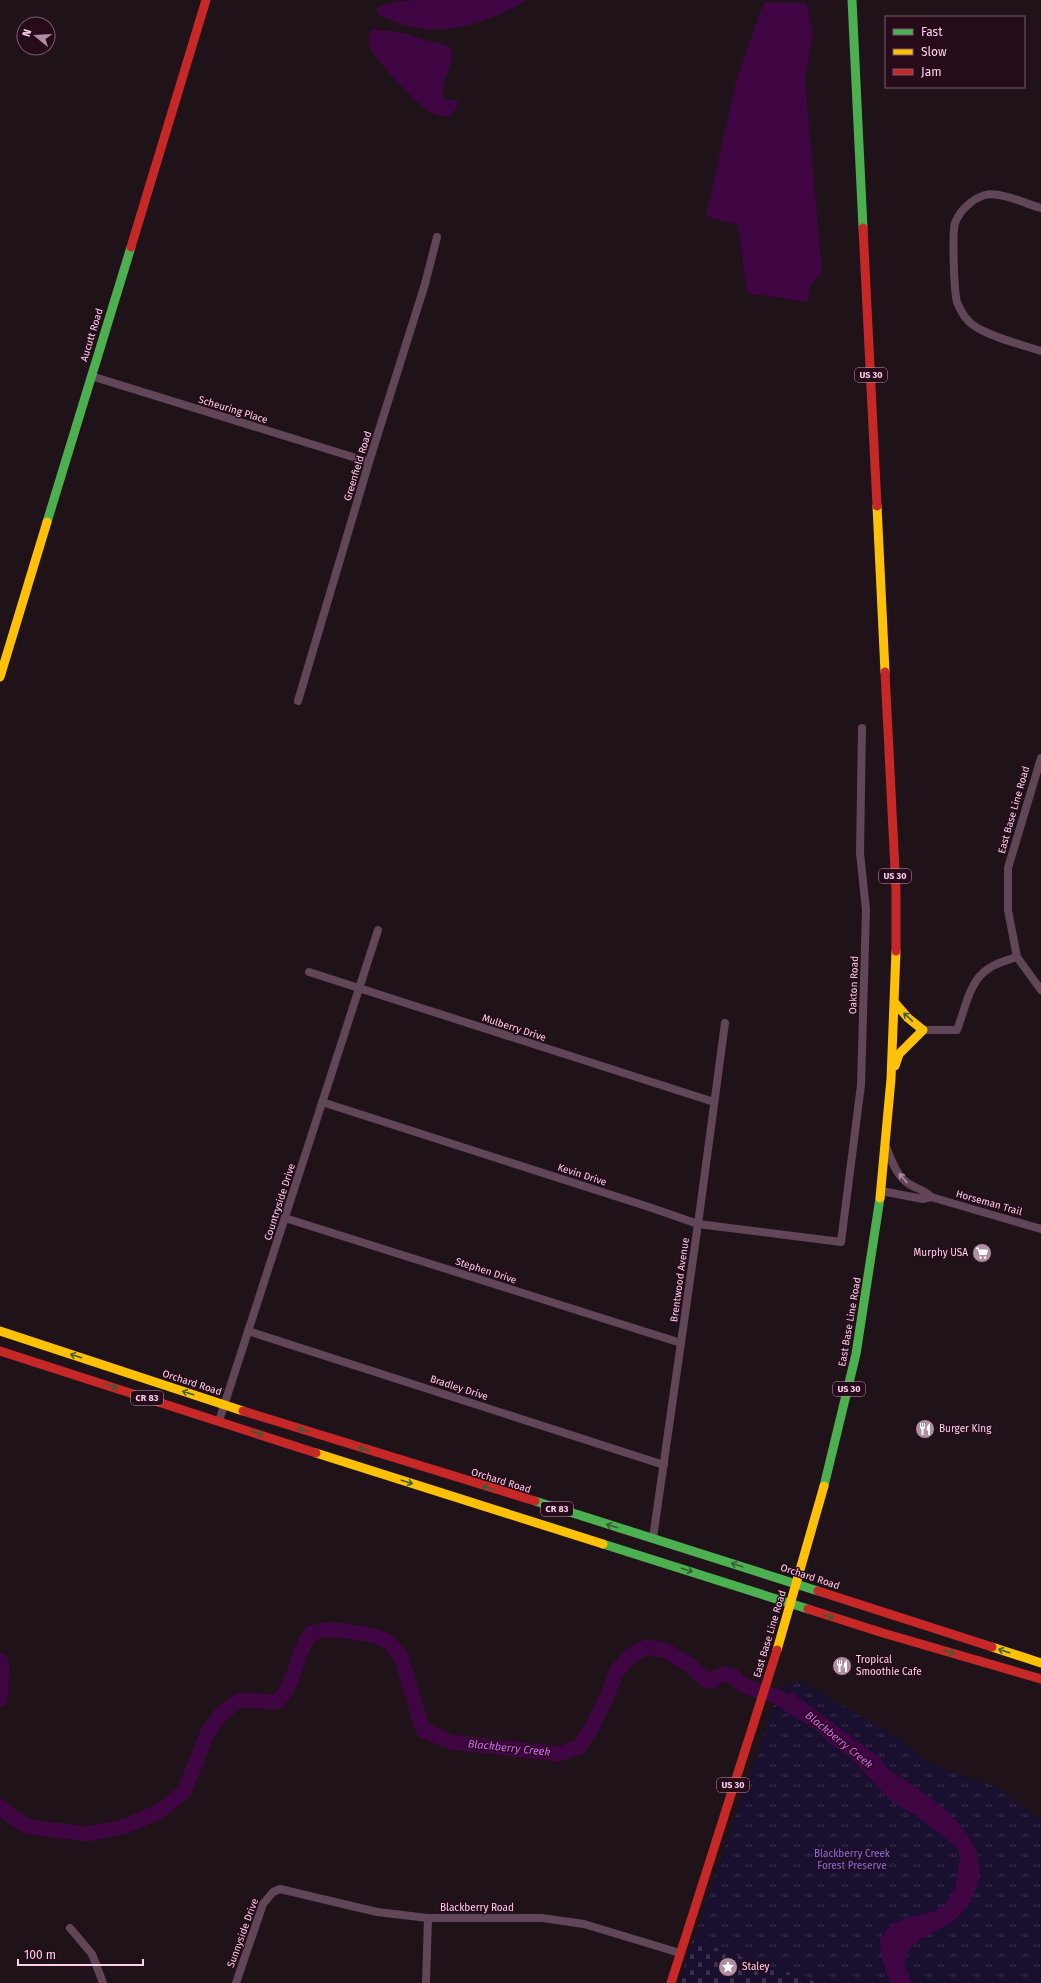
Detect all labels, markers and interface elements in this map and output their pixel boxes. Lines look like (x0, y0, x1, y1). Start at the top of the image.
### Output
north arrow (16, 16, 56, 56)
legend (885, 16, 1025, 88)
text: Fast (921, 25, 943, 39)
text: N (20, 28, 34, 39)
text: Slow (921, 45, 947, 59)
text: Jam (921, 65, 941, 79)
street label: Aucutt Road (78, 307, 106, 363)
road number: US 30 (855, 368, 887, 382)
street label: Scheuring Place (197, 394, 269, 426)
street label: Greenfield Road (342, 430, 374, 502)
street label: East Base Line Road (996, 765, 1032, 855)
road number: US 30 (879, 869, 911, 883)
street label: Oakton Road (847, 956, 861, 1014)
street label: Mulberry Drive (480, 1012, 548, 1044)
one-way arrow (903, 1012, 913, 1022)
street label: Kevin Drive (556, 1161, 608, 1189)
street label: Countryside Drive (262, 1162, 298, 1242)
one-way arrow (898, 1173, 907, 1183)
street label: Horseman Trail (954, 1188, 1024, 1218)
street label: Brentwood Avenue (668, 1237, 692, 1323)
supermarket icon: Murphy USA (971, 1242, 993, 1264)
place label: Murphy USA (914, 1247, 968, 1259)
street label: Stephen Drive (454, 1255, 518, 1287)
street label: East Base Line Road (836, 1276, 864, 1368)
one-way arrow (70, 1352, 83, 1359)
street label: Orchard Road (161, 1368, 223, 1398)
street label: Bradley Drive (428, 1373, 490, 1403)
road number: US 30 (833, 1382, 865, 1396)
one-way arrow (106, 1383, 118, 1391)
one-way arrow (181, 1389, 194, 1396)
road number: CR 83 (131, 1391, 163, 1405)
restaurant icon: Burger King (914, 1418, 936, 1440)
place label: Burger King (939, 1423, 992, 1435)
one-way arrow (297, 1426, 310, 1433)
one-way arrow (250, 1430, 263, 1437)
one-way arrow (358, 1445, 370, 1453)
street label: Orchard Road (470, 1466, 532, 1496)
one-way arrow (400, 1478, 412, 1486)
one-way arrow (482, 1484, 495, 1491)
road number: CR 83 (541, 1502, 573, 1516)
one-way arrow (606, 1522, 619, 1529)
one-way arrow (730, 1561, 743, 1568)
street label: Orchard Road (779, 1562, 841, 1592)
one-way arrow (680, 1567, 693, 1574)
street label: East Base Line Road (751, 1589, 789, 1679)
one-way arrow (821, 1613, 834, 1620)
one-way arrow (998, 1647, 1010, 1655)
one-way arrow (942, 1649, 955, 1656)
place label: Tropical Smoothie Cafe (856, 1654, 922, 1678)
restaurant icon: Tropical Smoothie Cafe (831, 1655, 853, 1677)
water label: Blackberry Creek (803, 1709, 875, 1771)
water label: Blackberry Creek (467, 1737, 551, 1759)
road number: US 30 (717, 1778, 749, 1792)
park label: Blackberry Creek Forest Preserve (814, 1848, 891, 1872)
street label: Sunnyside Drive (225, 1897, 261, 1969)
street label: Blackberry Road (440, 1902, 514, 1914)
scale bar (18, 1941, 143, 1967)
text: 100 m (24, 1948, 56, 1962)
place icon: Staley (717, 1956, 739, 1978)
place label: Staley (742, 1961, 770, 1973)

